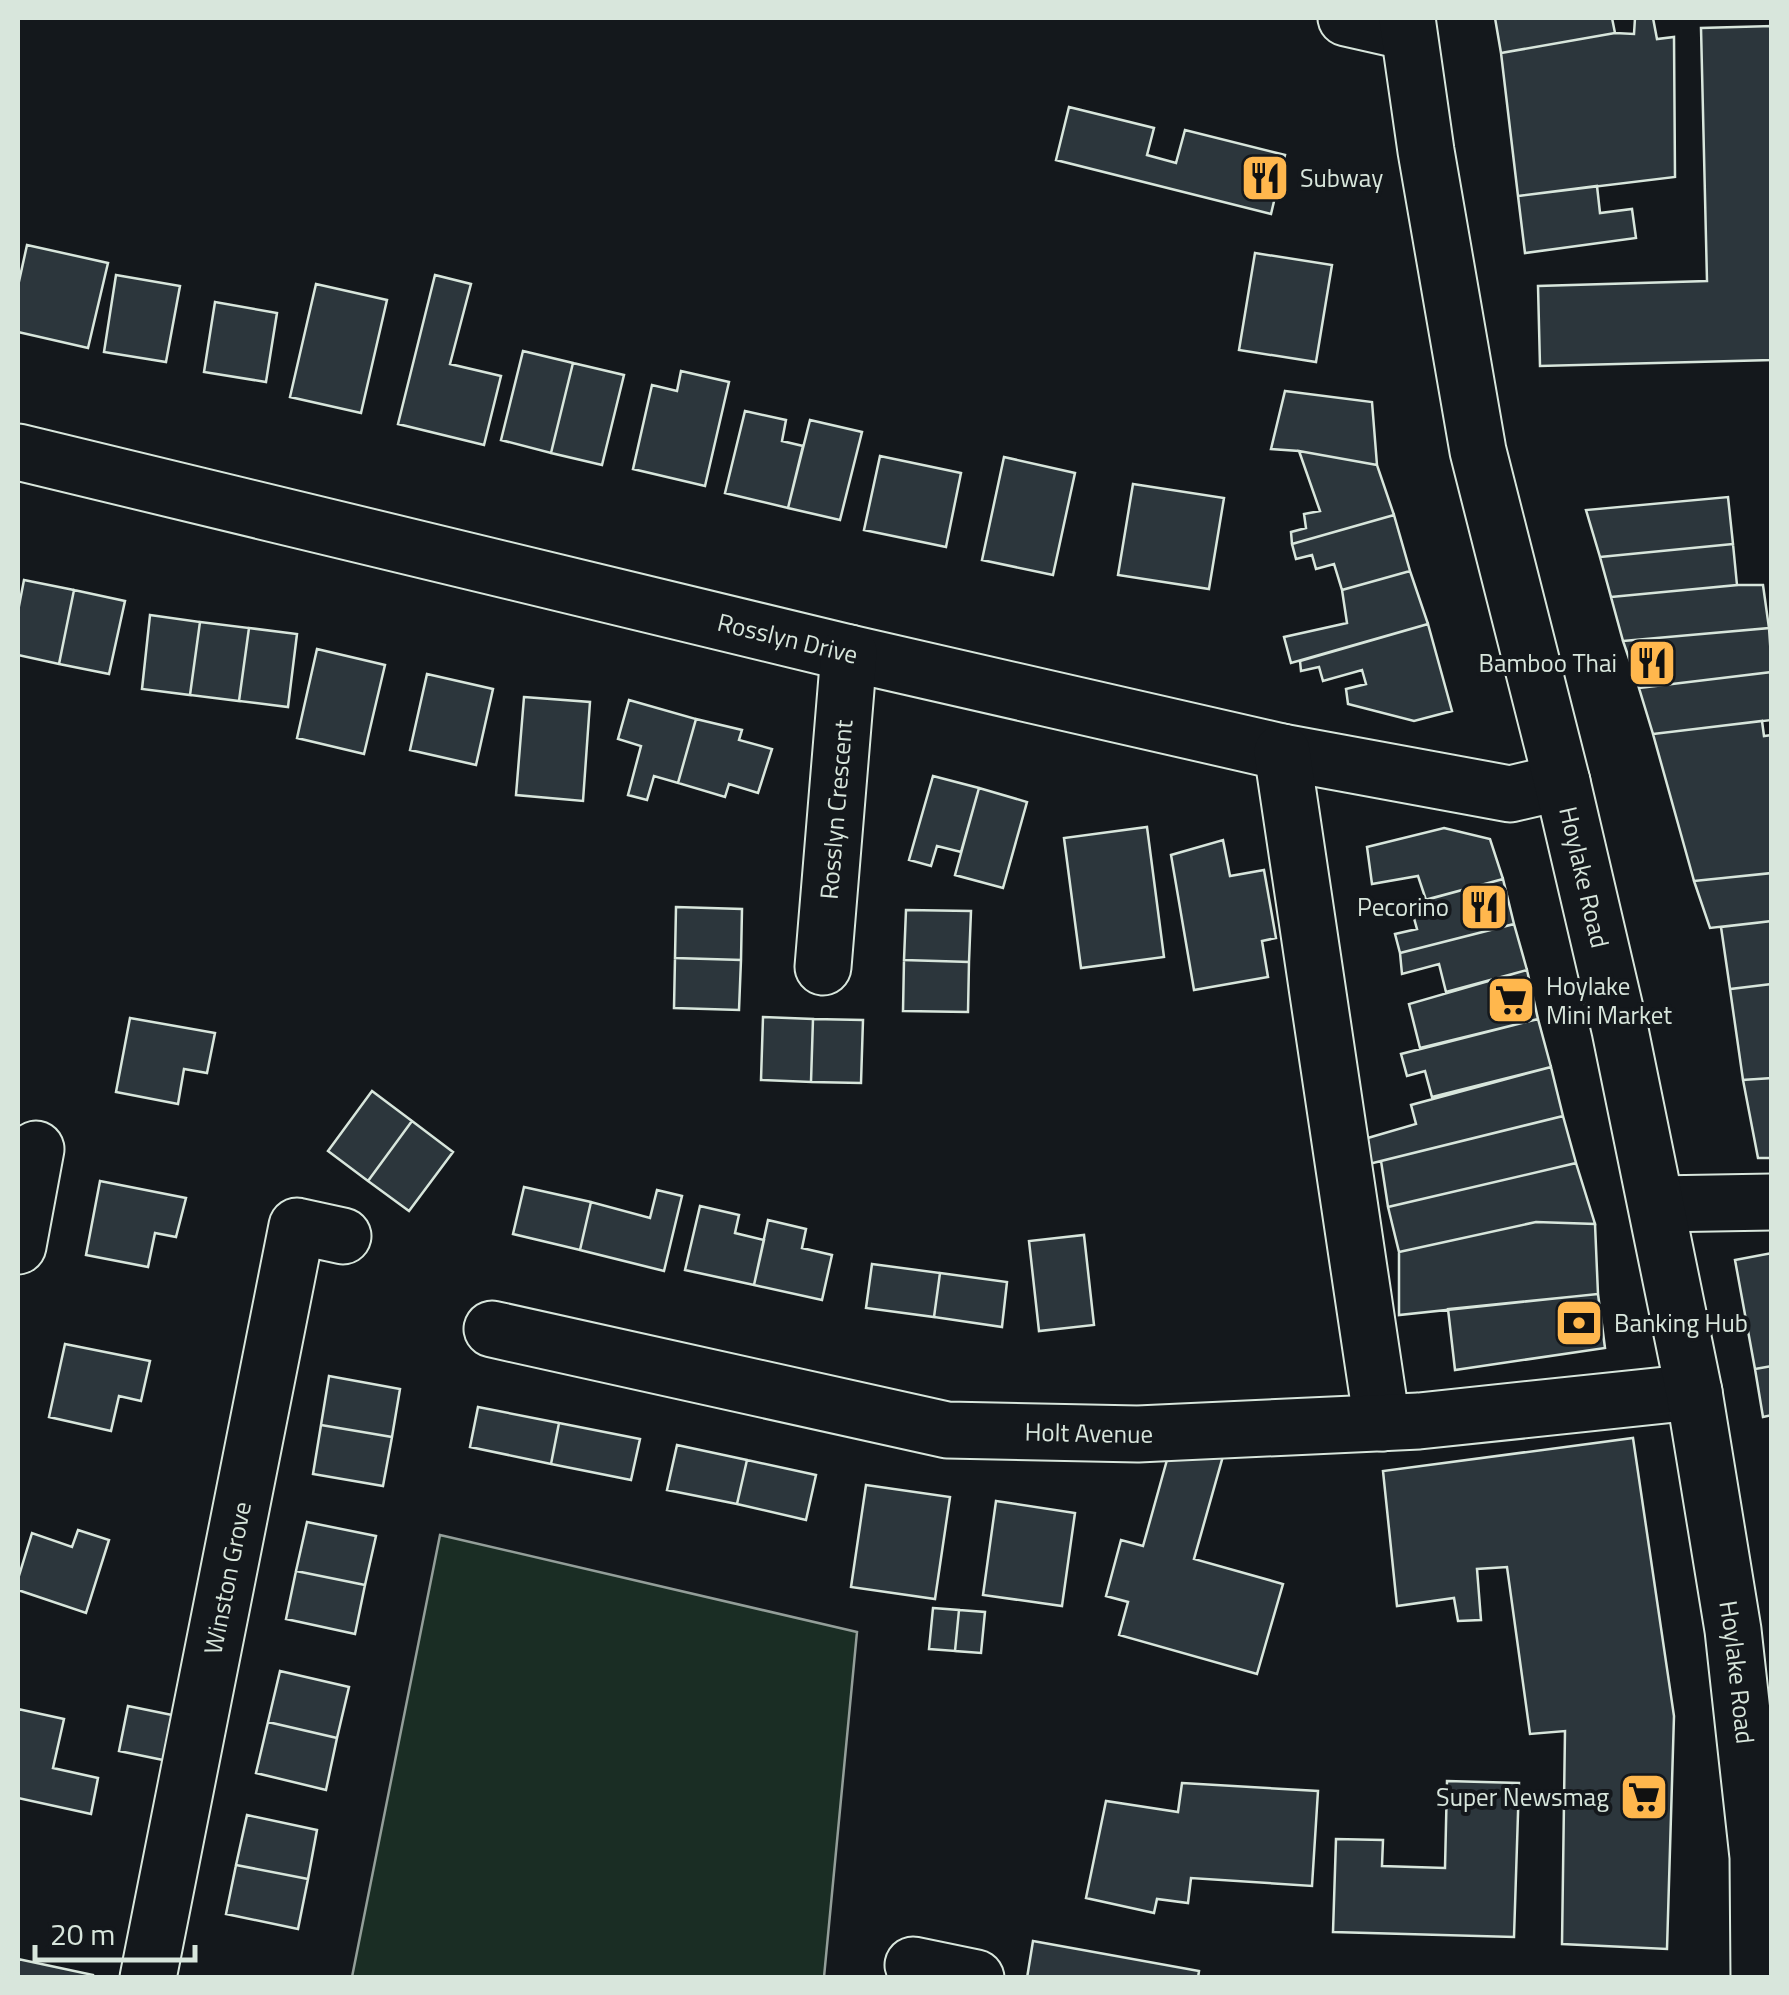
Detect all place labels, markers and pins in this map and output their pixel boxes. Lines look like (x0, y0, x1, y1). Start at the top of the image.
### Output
restaurant icon: Subway (1239, 152, 1291, 204)
place label: Subway (1300, 159, 1383, 197)
restaurant icon: Bamboo Thai (1626, 637, 1678, 689)
place label: Bamboo Thai (1479, 644, 1617, 682)
restaurant icon: Pecorino (1458, 881, 1510, 933)
place label: Pecorino (1357, 888, 1449, 926)
place label: Hoylake Mini Market (1546, 967, 1672, 1034)
supermarket icon: Hoylake Mini Market (1485, 974, 1537, 1026)
bank icon: Banking Hub (1553, 1297, 1605, 1349)
place label: Banking Hub (1614, 1304, 1748, 1342)
supermarket icon: Super Newsmag (1618, 1771, 1670, 1823)
place label: Super Newsmag (1436, 1778, 1609, 1816)

